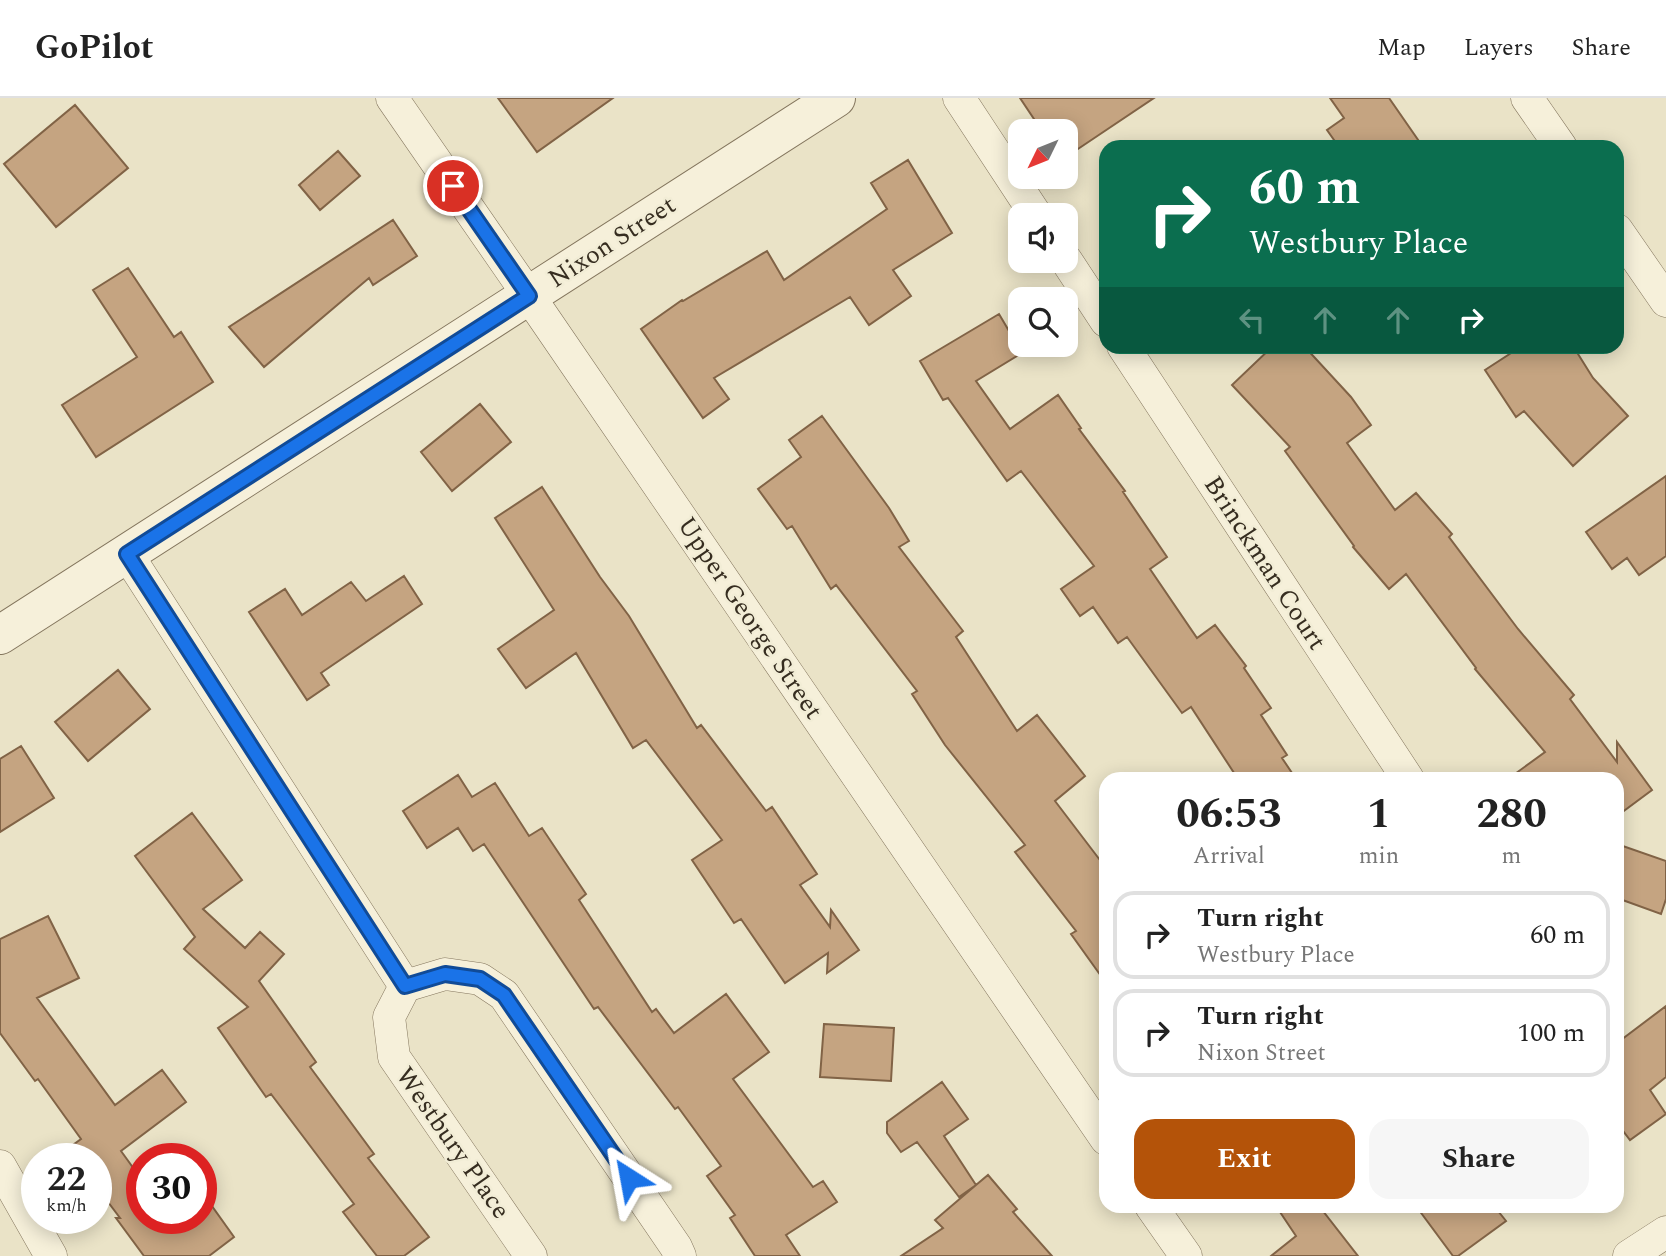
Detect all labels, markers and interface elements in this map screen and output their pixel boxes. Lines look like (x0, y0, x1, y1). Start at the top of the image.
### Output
text: GoPilot (35, 23, 154, 73)
text: Map (1377, 30, 1426, 66)
text: Layers (1464, 30, 1534, 66)
text: Share (1572, 30, 1631, 66)
north arrow (1008, 119, 1078, 189)
map controls (1008, 119, 1078, 357)
text: 60 m (1249, 151, 1360, 226)
pin (423, 156, 483, 216)
icon: arrive (434, 167, 472, 205)
icon: right (1134, 168, 1225, 259)
street label: Nixon Street (540, 186, 684, 298)
button: sound (1008, 203, 1078, 273)
text: Westbury Place (1249, 219, 1468, 268)
button: search (1008, 287, 1078, 357)
icon: left (1233, 301, 1271, 339)
icon: ahead (1306, 301, 1344, 339)
icon: ahead (1379, 301, 1417, 339)
icon: right (1452, 301, 1490, 339)
street label: Brinckman Court (1193, 468, 1337, 658)
street label: Upper George Street (667, 508, 833, 728)
text: 06:53 (1176, 783, 1282, 846)
text: 1 (1367, 783, 1391, 846)
text: 280 (1476, 783, 1547, 846)
text: Arrival (1193, 839, 1265, 874)
text: min (1359, 839, 1399, 874)
text: m (1502, 839, 1521, 874)
text: Turn right (1197, 898, 1324, 938)
text: 60 m (1530, 915, 1585, 955)
icon: right (1138, 916, 1176, 954)
text: Westbury Place (1197, 938, 1355, 973)
text: Turn right (1197, 996, 1324, 1036)
text: 100 m (1517, 1013, 1585, 1053)
icon: right (1138, 1014, 1176, 1052)
text: Nixon Street (1197, 1036, 1326, 1071)
street label: Westbury Place (386, 1059, 520, 1227)
button: Exit (1134, 1119, 1355, 1199)
button: Share (1369, 1119, 1589, 1199)
position arrow (592, 1141, 666, 1215)
speed limit sign: 30 (126, 1143, 217, 1234)
text: 22 (47, 1153, 86, 1206)
text: km/h (46, 1192, 87, 1219)

